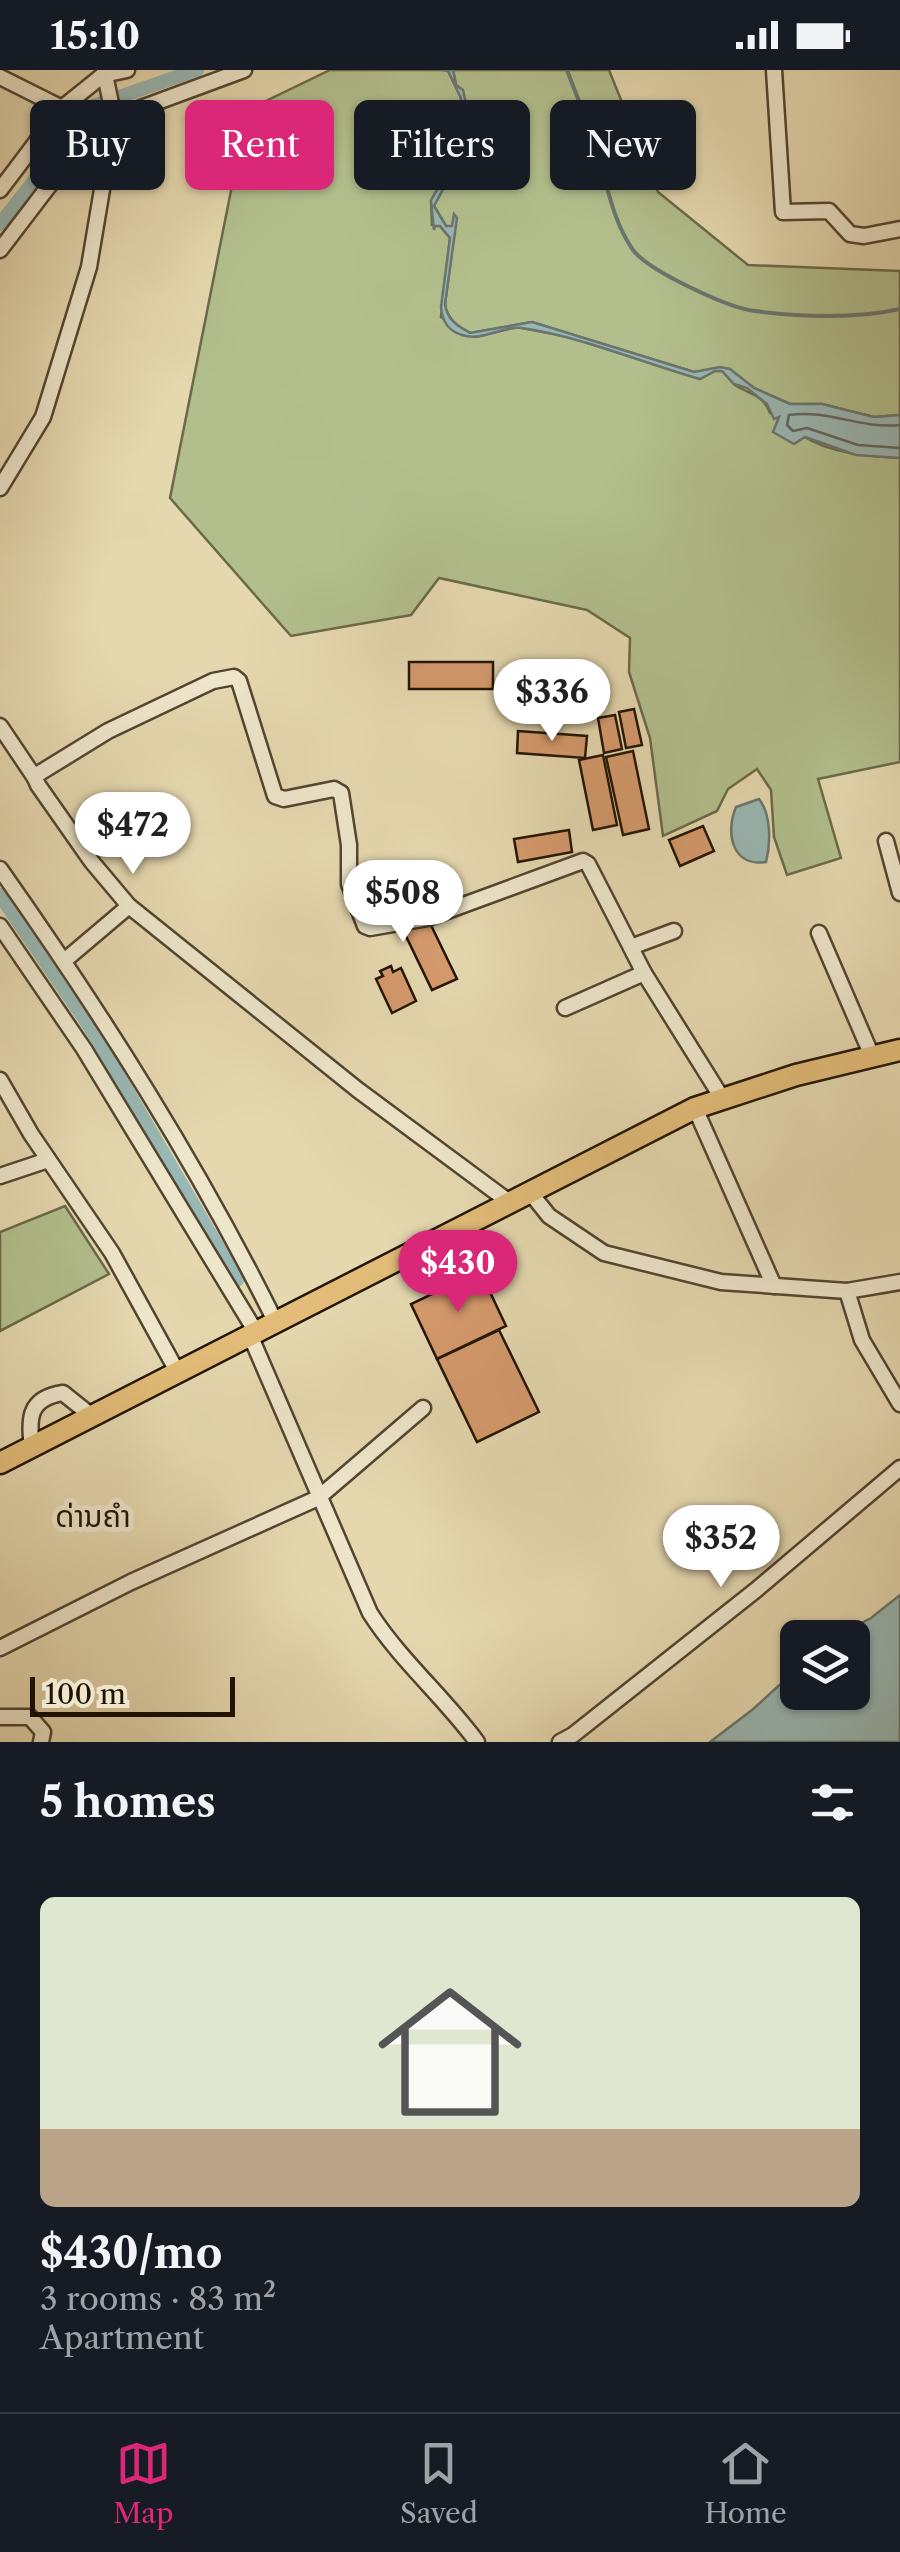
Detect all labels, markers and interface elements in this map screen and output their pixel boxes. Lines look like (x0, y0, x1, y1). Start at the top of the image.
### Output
text: 15:10 (50, 12, 140, 59)
chip: Buy (30, 100, 165, 190)
chip: Rent (185, 100, 334, 190)
chip: Filters (354, 100, 530, 190)
chip: New (550, 100, 696, 190)
pin: $336 (493, 659, 611, 744)
text: $336 (515, 672, 589, 711)
pin: $472 (74, 792, 192, 877)
text: $472 (97, 805, 169, 844)
pin: $508 (344, 860, 462, 945)
text: $508 (365, 873, 441, 912)
pin: $430 (399, 1230, 517, 1315)
text: $430 (420, 1243, 496, 1282)
district label: ດ່ານຄໍາ (55, 1498, 131, 1535)
pin: $352 (662, 1505, 780, 1590)
text: $352 (685, 1518, 757, 1557)
map controls (780, 1620, 870, 1710)
button: layers (780, 1620, 870, 1710)
scale bar (30, 1672, 235, 1716)
text: 100 m (45, 1677, 126, 1711)
icon: filters (805, 1775, 860, 1830)
text: 5 homes (40, 1776, 216, 1828)
icon: home (360, 1962, 540, 2142)
text: $430/mo (40, 2227, 222, 2279)
text: 3 rooms · 83 m² (40, 2279, 276, 2318)
text: Apartment (40, 2318, 204, 2357)
tab: Map (113, 2436, 173, 2530)
tab: Saved (400, 2436, 478, 2530)
tab: Home (704, 2436, 787, 2530)

